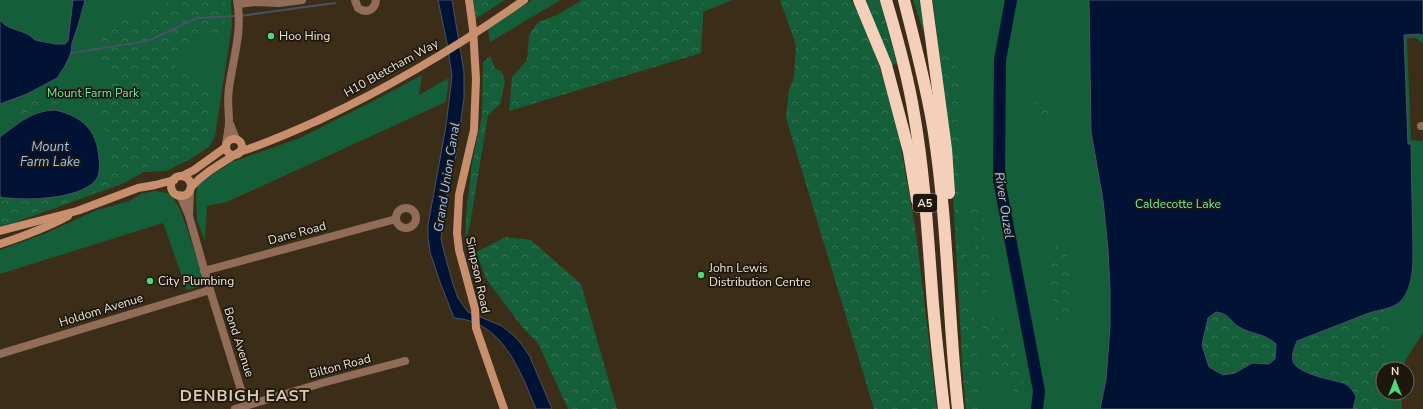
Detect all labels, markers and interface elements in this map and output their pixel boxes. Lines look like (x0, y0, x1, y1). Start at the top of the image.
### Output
place label: Hoo Hing (279, 28, 330, 44)
marker: Hoo Hing (266, 31, 276, 41)
street label: H10 Bletcham Way (341, 35, 442, 101)
park label: Mount Farm Park (47, 85, 140, 101)
water label: Grand Union Canal (429, 121, 465, 233)
water label: Mount Farm Lake (20, 138, 80, 171)
water label: River Ouzel (990, 171, 1018, 240)
road number: A5 (913, 194, 937, 212)
park label: Caldecotte Lake (1135, 196, 1221, 212)
street label: Dane Road (266, 218, 328, 248)
street label: Simpson Road (462, 235, 494, 315)
place label: John Lewis Distribution Centre (708, 260, 811, 290)
marker: John Lewis Distribution Centre (696, 270, 706, 280)
place label: City Plumbing (158, 273, 234, 289)
marker: City Plumbing (145, 276, 155, 286)
street label: Holdom Avenue (57, 290, 145, 330)
street label: Bond Avenue (220, 305, 258, 379)
street label: Bilton Road (308, 350, 372, 382)
north arrow (1375, 361, 1415, 401)
text: N (1391, 364, 1399, 379)
district label: DENBIGH EAST (180, 385, 310, 407)

